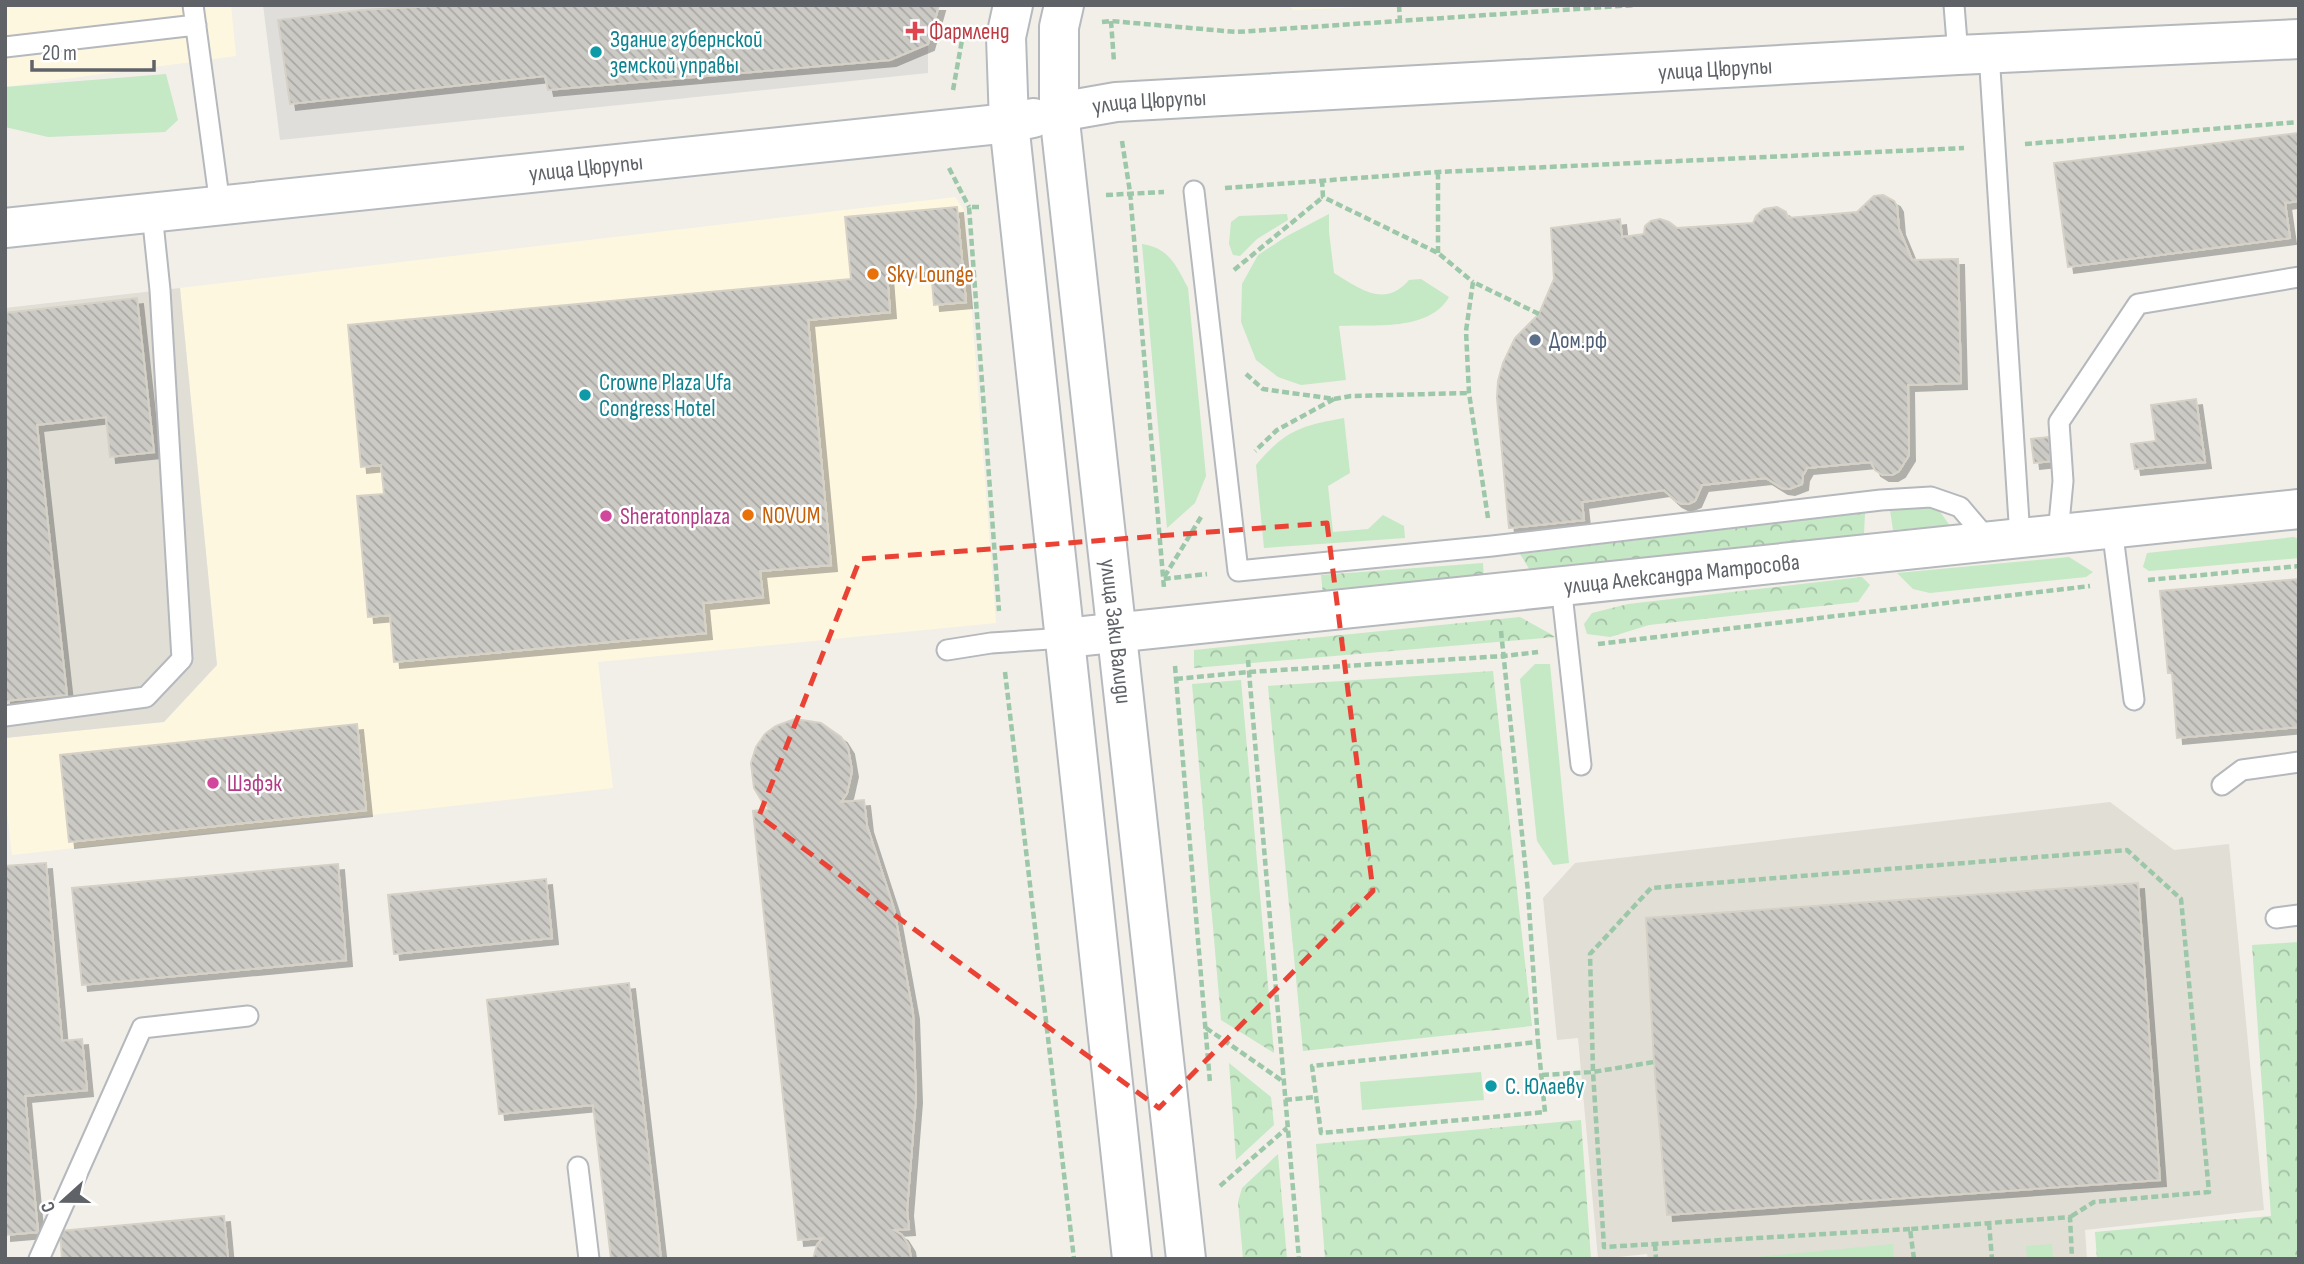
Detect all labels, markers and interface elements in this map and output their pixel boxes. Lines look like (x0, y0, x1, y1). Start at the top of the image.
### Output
place label: Фармленд (929, 18, 1010, 46)
marker: Фармленд (907, 23, 923, 39)
place label: Здание губернской земской управы (610, 26, 763, 80)
scale bar (32, 28, 154, 72)
text: 20 m (42, 41, 77, 66)
marker: Здание губернской земской управы (588, 44, 604, 60)
street label: улица Цюрупы (1657, 52, 1773, 87)
street label: улица Цюрупы (1090, 84, 1207, 121)
street label: улица Цюрупы (528, 148, 644, 188)
place label: Sky Lounge (887, 261, 974, 289)
marker: Sky Lounge (865, 266, 881, 282)
place label: Дом.рф (1549, 327, 1607, 355)
marker: Дом.рф (1527, 332, 1543, 348)
place label: Crowne Plaza Ufa Congress Hotel (599, 369, 732, 423)
marker: Crowne Plaza Ufa Congress Hotel (577, 387, 593, 403)
place label: NOVUM (762, 502, 820, 530)
place label: Sheratonplaza (620, 503, 730, 531)
marker: NOVUM (740, 507, 756, 523)
marker: Sheratonplaza (598, 508, 614, 524)
street label: улица Александра Матросова (1562, 548, 1801, 601)
street label: улица Заки Валиди (1094, 558, 1137, 705)
place label: Шэфэк (227, 770, 282, 798)
marker: Шэфэк (205, 775, 221, 791)
place label: С. Юлаеву (1505, 1073, 1585, 1101)
marker: С. Юлаеву (1483, 1078, 1499, 1094)
north arrow (28, 1166, 98, 1236)
text: С (36, 1198, 61, 1215)

